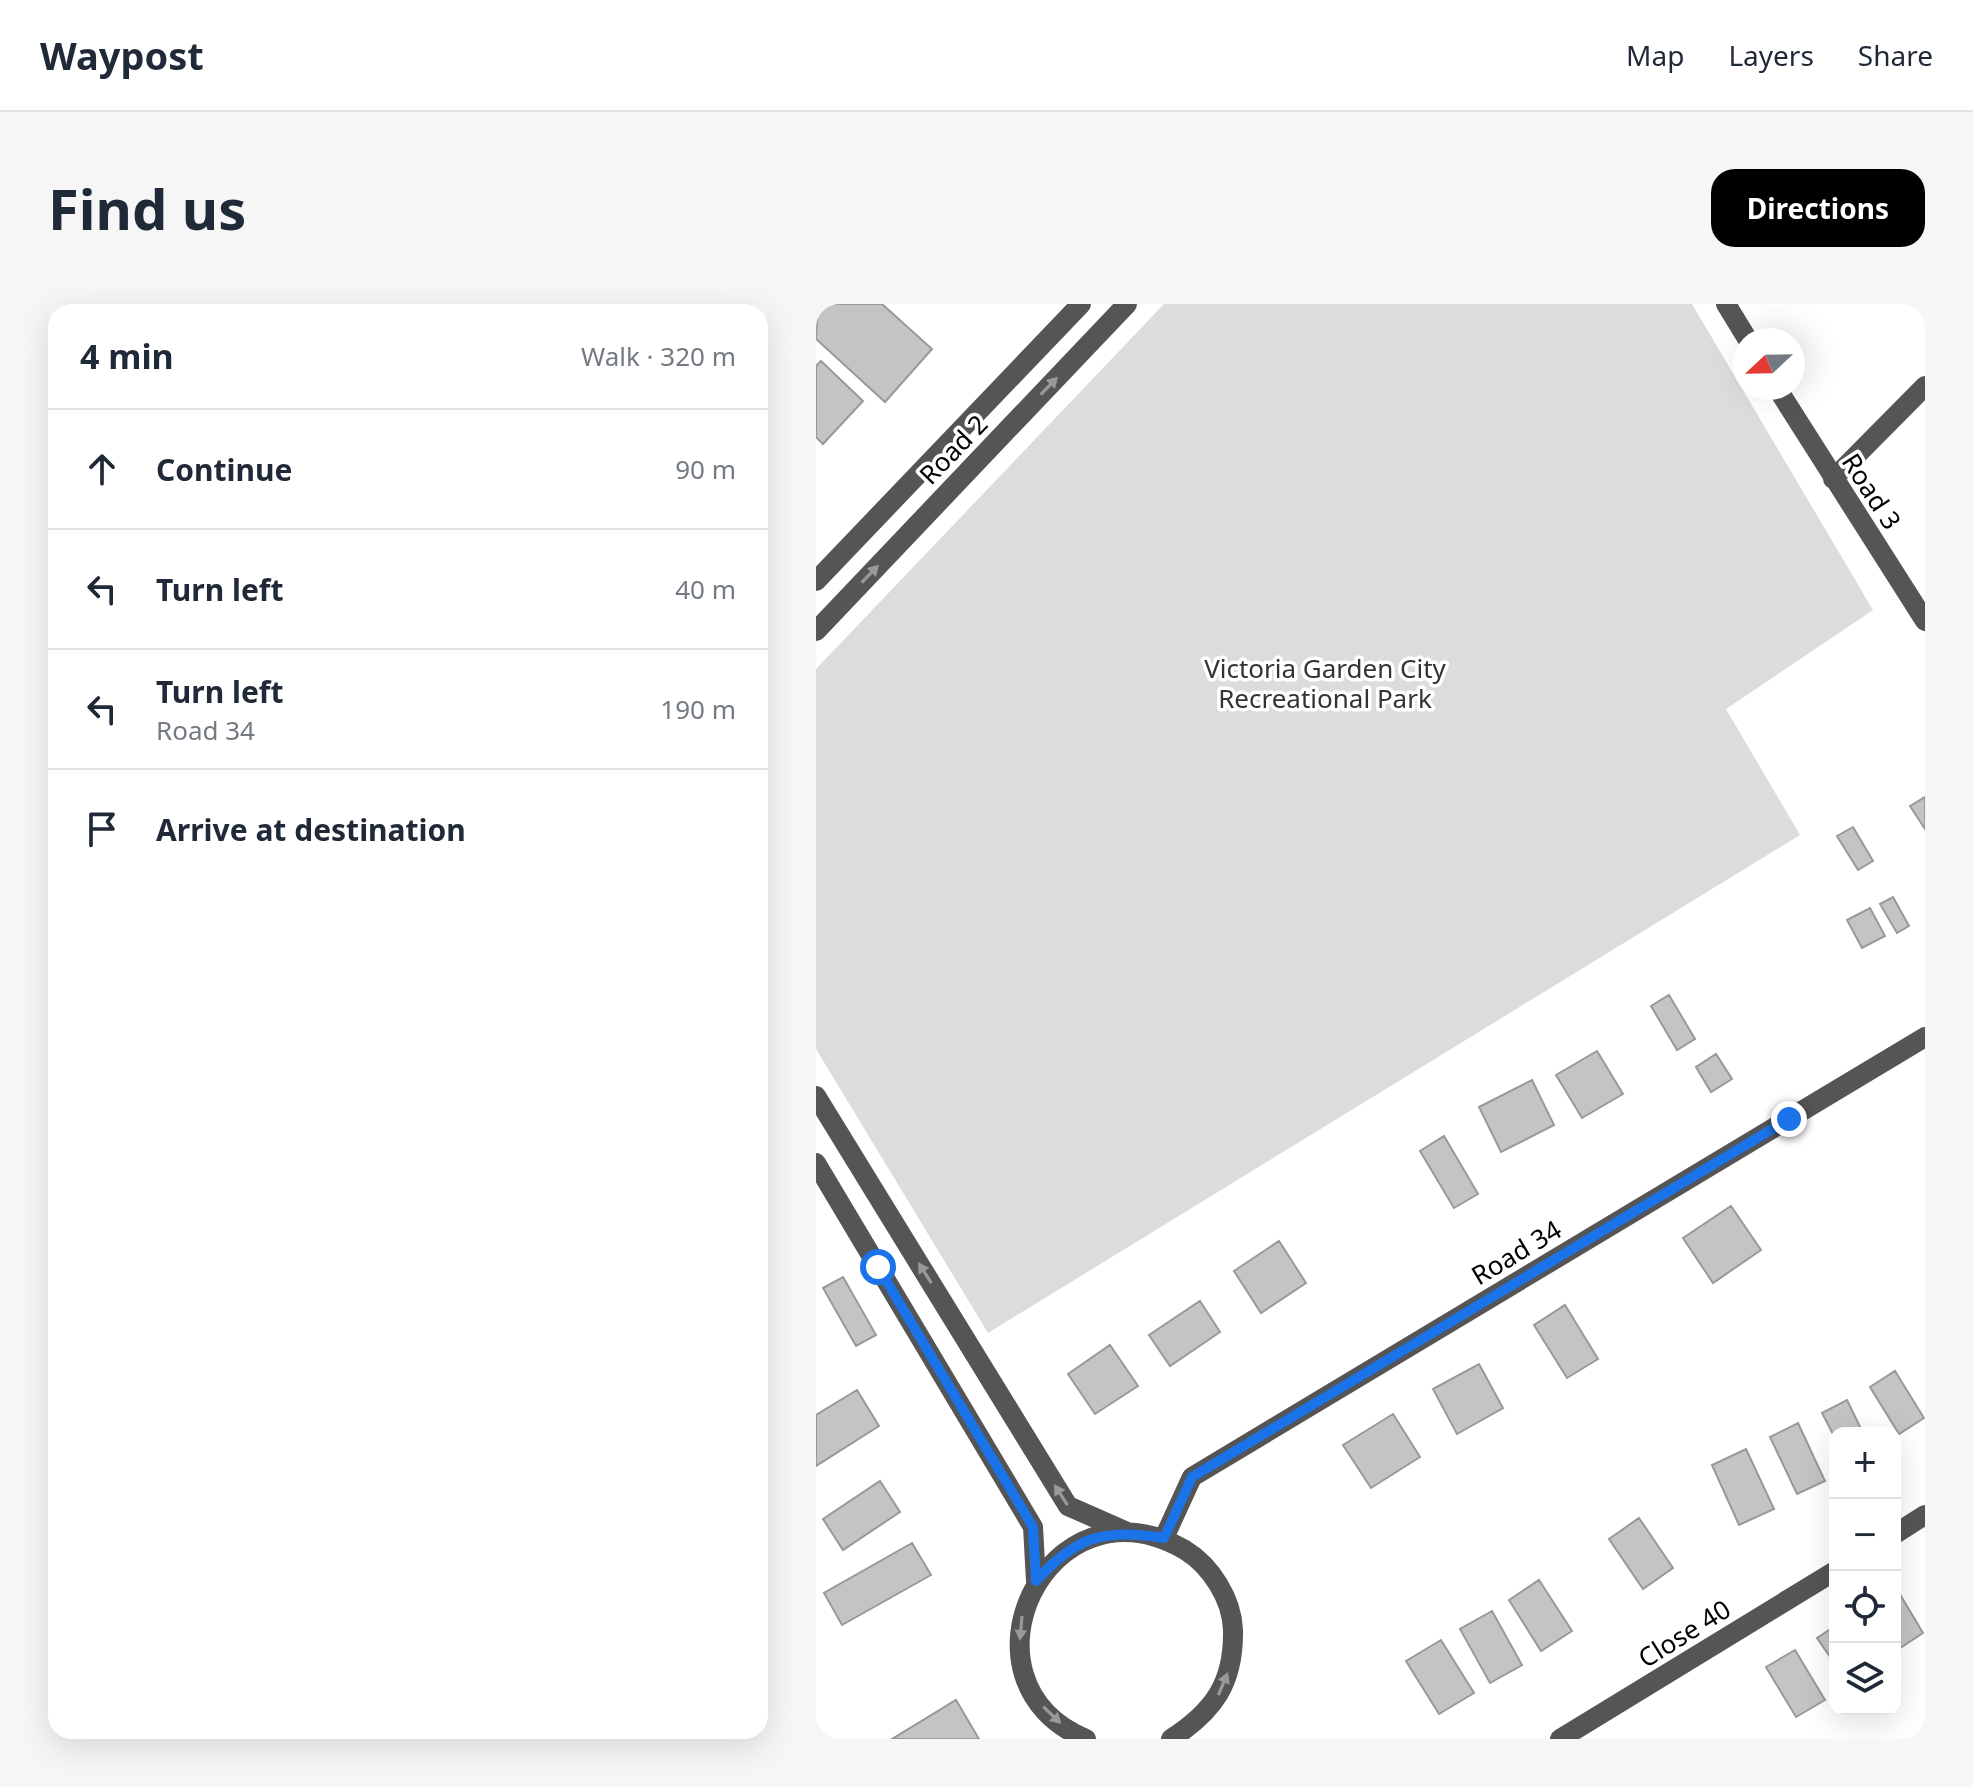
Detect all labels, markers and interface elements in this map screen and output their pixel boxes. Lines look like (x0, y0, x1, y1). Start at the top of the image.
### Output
text: Waypost (40, 29, 204, 81)
text: Map (1626, 36, 1684, 74)
text: Layers (1728, 36, 1814, 74)
text: Share (1858, 36, 1933, 74)
button: Directions (1711, 169, 1925, 247)
text: Find us (48, 170, 246, 246)
north arrow (1733, 328, 1805, 400)
text: 4 min (80, 333, 174, 379)
text: Walk · 320 m (581, 338, 736, 374)
one-way arrow (1039, 377, 1058, 396)
street label: Road 2 (911, 406, 995, 492)
street label: Road 3 (1834, 446, 1910, 536)
icon: ahead (80, 447, 124, 491)
text: Continue (156, 449, 292, 490)
text: 90 m (675, 451, 736, 487)
one-way arrow (860, 565, 878, 584)
icon: left (80, 567, 124, 611)
text: Turn left (156, 569, 284, 610)
text: 40 m (675, 571, 736, 607)
park label: Victoria Garden City Recreational Park (1204, 650, 1447, 716)
text: Turn left (156, 671, 284, 712)
icon: left (80, 687, 124, 731)
text: 190 m (660, 691, 736, 727)
text: Road 34 (156, 712, 255, 748)
icon: arrive (80, 807, 124, 851)
text: Arrive at destination (156, 809, 466, 850)
route end (1771, 1101, 1807, 1137)
street label: Road 34 (1464, 1211, 1568, 1293)
route start (860, 1249, 896, 1285)
one-way arrow (918, 1262, 932, 1284)
map controls (1829, 1427, 1901, 1715)
button: + (1829, 1427, 1901, 1499)
one-way arrow (1054, 1484, 1069, 1505)
button: − (1829, 1499, 1901, 1571)
button: locate (1829, 1571, 1901, 1643)
street label: Close 40 (1631, 1591, 1737, 1675)
one-way arrow (1014, 1616, 1027, 1641)
button: layers (1829, 1643, 1901, 1715)
one-way arrow (1216, 1672, 1229, 1696)
one-way arrow (1042, 1705, 1061, 1724)

